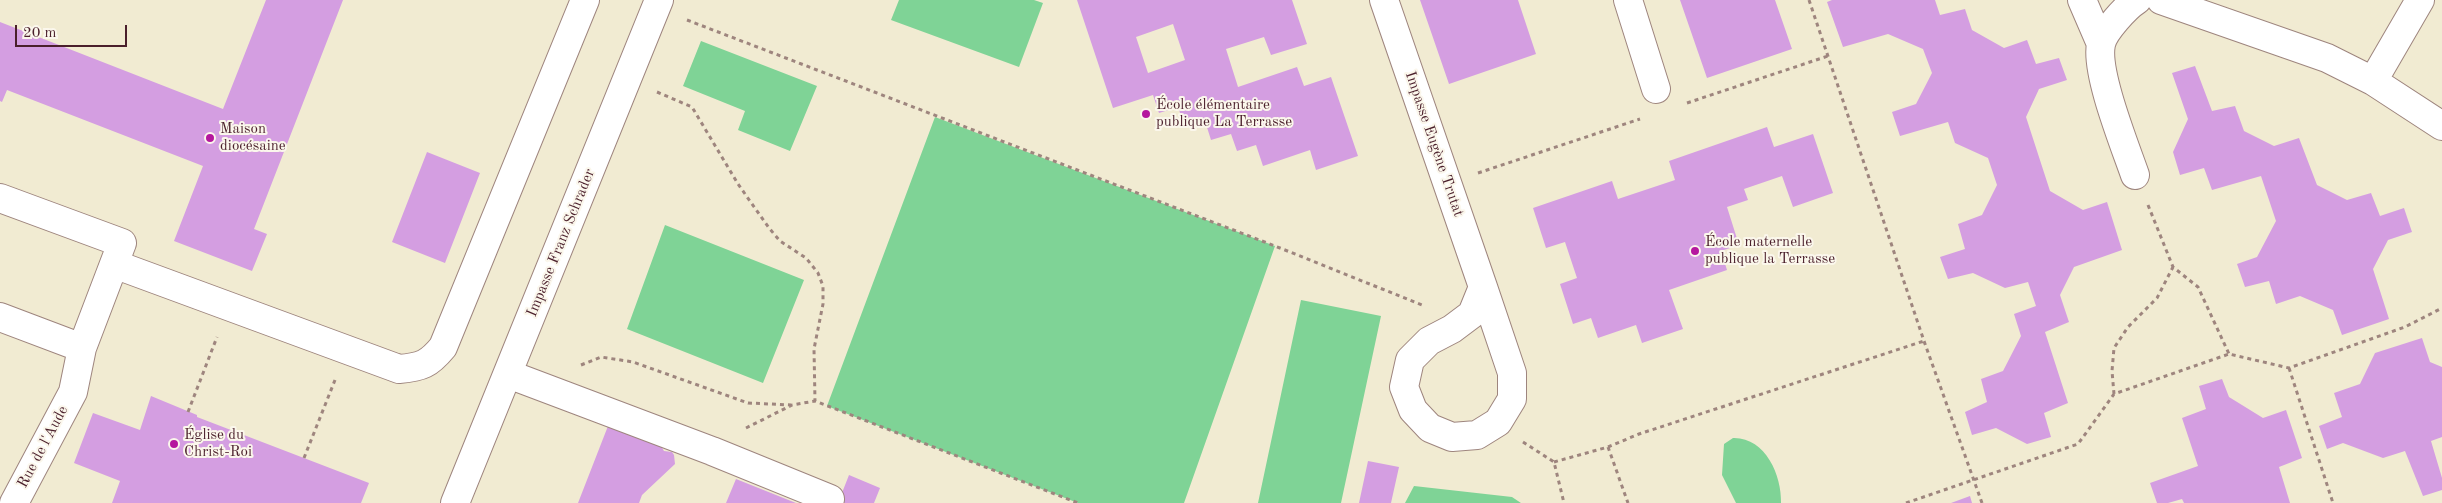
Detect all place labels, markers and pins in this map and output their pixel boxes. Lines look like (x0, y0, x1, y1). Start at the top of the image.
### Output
place label: École élémentaire publique La Terrasse (1156, 96, 1292, 131)
marker: École élémentaire publique La Terrasse (1140, 108, 1152, 120)
place label: Maison diocésaine (220, 120, 286, 155)
marker: Maison diocésaine (204, 132, 216, 144)
place label: École maternelle publique la Terrasse (1705, 233, 1835, 268)
marker: École maternelle publique la Terrasse (1689, 245, 1701, 257)
place label: Église du Christ-Roi (184, 426, 252, 461)
marker: Église du Christ-Roi (168, 438, 180, 450)

